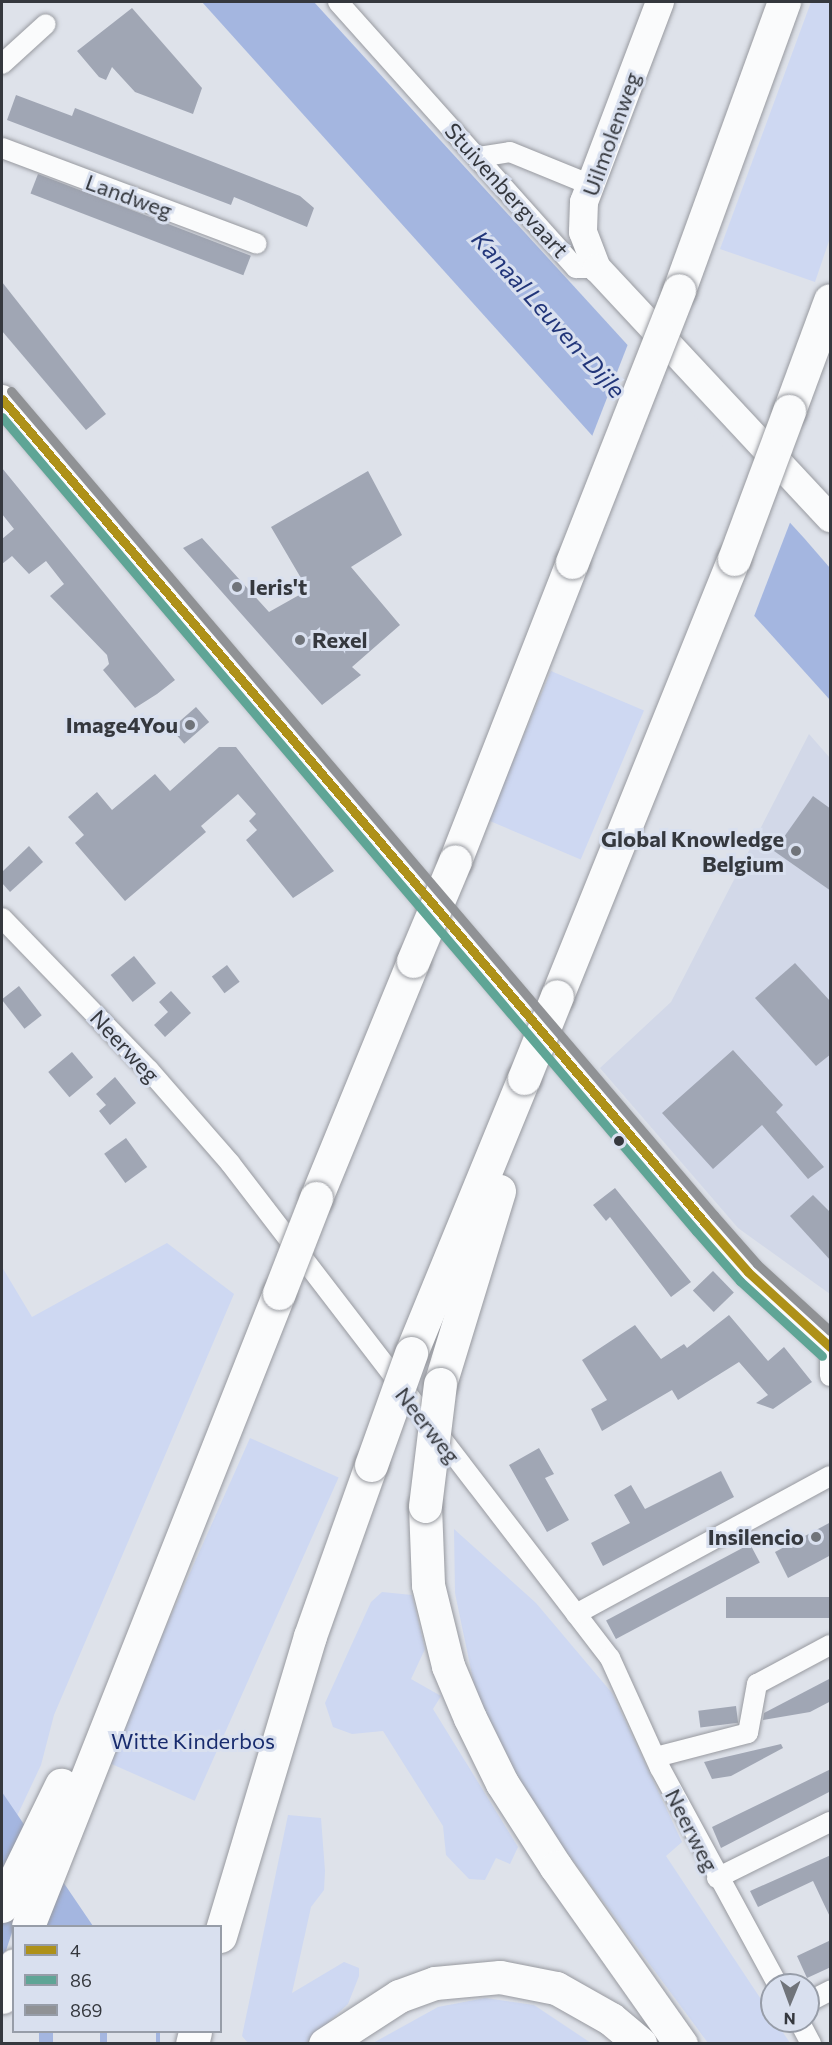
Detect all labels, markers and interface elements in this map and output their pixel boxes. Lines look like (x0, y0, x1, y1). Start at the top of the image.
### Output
street label: Uilmolenweg (576, 68, 646, 200)
street label: Stuivenbergvaart (440, 117, 574, 263)
street label: Landweg (82, 168, 176, 224)
water label: Kanaal Leuven-Dijle (466, 224, 632, 404)
place label: Ieris't (249, 574, 307, 600)
marker: Ieris't (230, 580, 244, 594)
place label: Rexel (312, 627, 367, 653)
marker: Rexel (293, 633, 307, 647)
place label: Image4You (66, 712, 178, 738)
marker: Image4You (183, 718, 197, 732)
place label: Global Knowledge Belgium (601, 825, 784, 876)
marker: Global Knowledge Belgium (789, 844, 803, 858)
street label: Neerweg (85, 1004, 165, 1088)
unlabelled marker (613, 1135, 625, 1147)
street label: Neerweg (390, 1382, 466, 1468)
place label: Insilencio (708, 1524, 804, 1550)
marker: Insilencio (809, 1530, 823, 1544)
park label: Witte Kinderbos (111, 1728, 275, 1754)
street label: Neerweg (660, 1784, 724, 1876)
legend (12, 1925, 222, 2033)
text: 4 (70, 1939, 81, 1961)
text: 86 (70, 1969, 92, 1991)
north arrow (760, 1973, 820, 2033)
text: 869 (70, 1999, 103, 2021)
text: N (784, 2010, 796, 2029)

